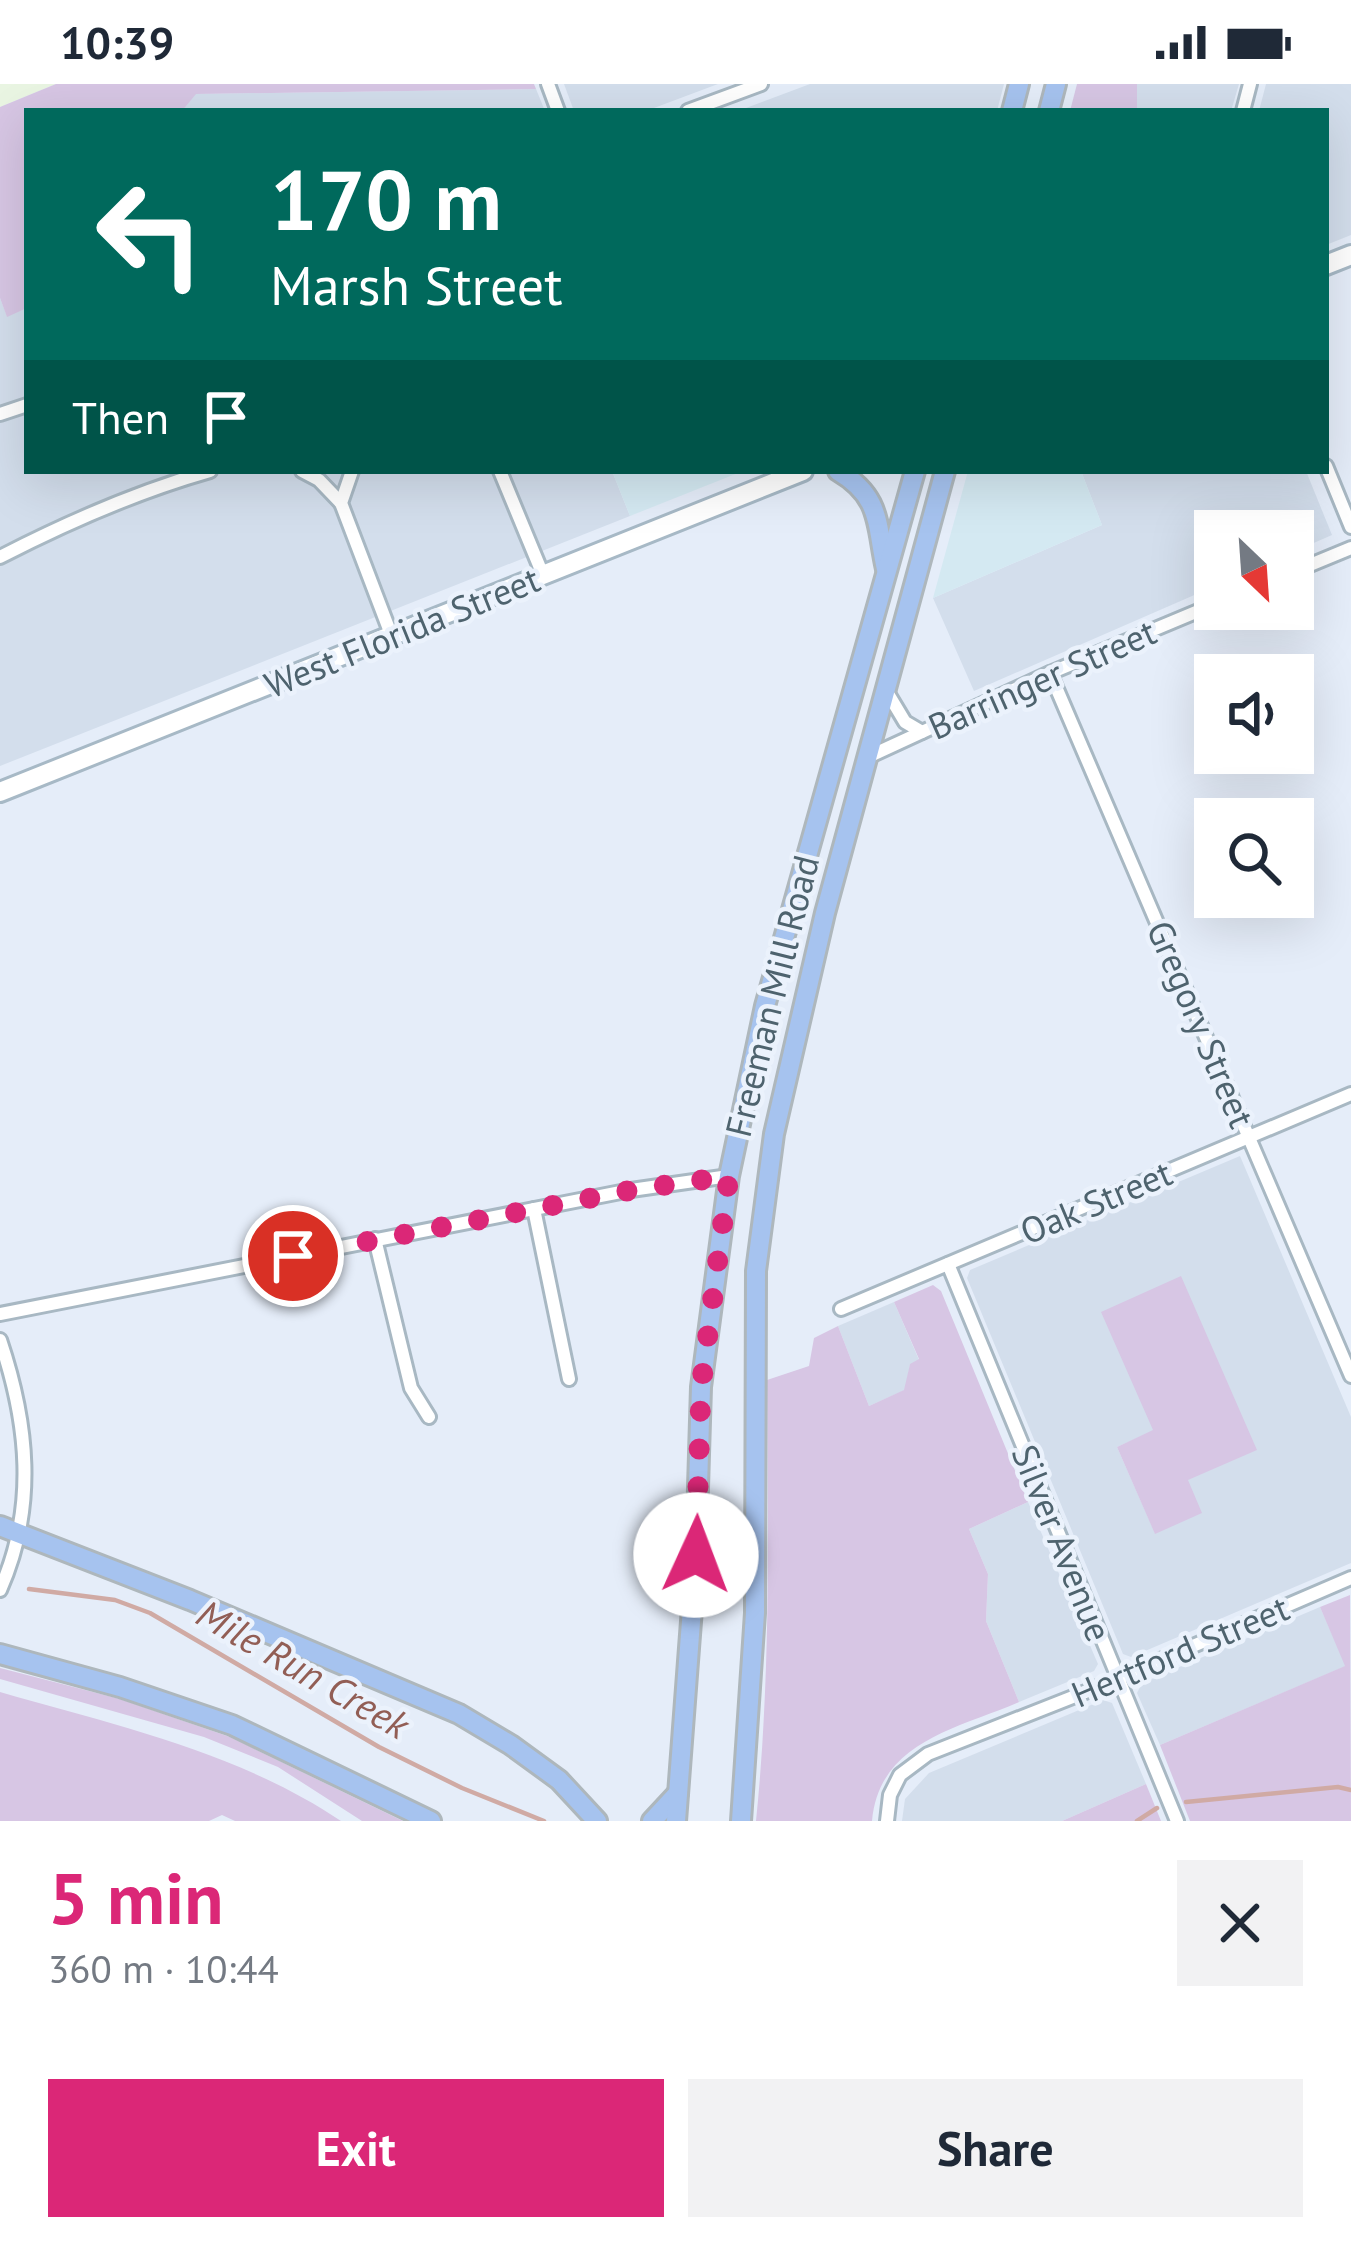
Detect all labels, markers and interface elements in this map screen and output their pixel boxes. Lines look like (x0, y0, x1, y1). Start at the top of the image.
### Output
text: 10:39 (60, 13, 174, 71)
text: 170 m (270, 144, 502, 253)
icon: left (72, 156, 228, 312)
text: Marsh Street (270, 250, 562, 320)
icon: arrive (193, 384, 259, 450)
text: Then (72, 388, 169, 446)
north arrow (1194, 510, 1314, 630)
map controls (1194, 510, 1314, 918)
street label: West Florida Street (257, 555, 546, 708)
street label: Barringer Street (921, 607, 1163, 750)
button: sound (1194, 654, 1314, 774)
button: search (1194, 798, 1314, 918)
street label: Freeman Mill Road (714, 850, 829, 1141)
street label: Gregory Street (1137, 913, 1266, 1134)
street label: Oak Street (1013, 1149, 1179, 1254)
pin (242, 1205, 344, 1307)
icon: arrive (260, 1223, 326, 1289)
street label: Silver Avenue (1002, 1438, 1123, 1648)
position arrow (633, 1492, 759, 1618)
street label: Hertford Street (1064, 1584, 1296, 1717)
water label: Mile Run Creek (188, 1587, 420, 1751)
text: 5 min (48, 1851, 224, 1944)
button: close (1177, 1860, 1303, 1986)
text: 360 m · 10:44 (48, 1943, 279, 1994)
button: Exit (48, 2079, 664, 2217)
button: Share (688, 2079, 1303, 2217)

